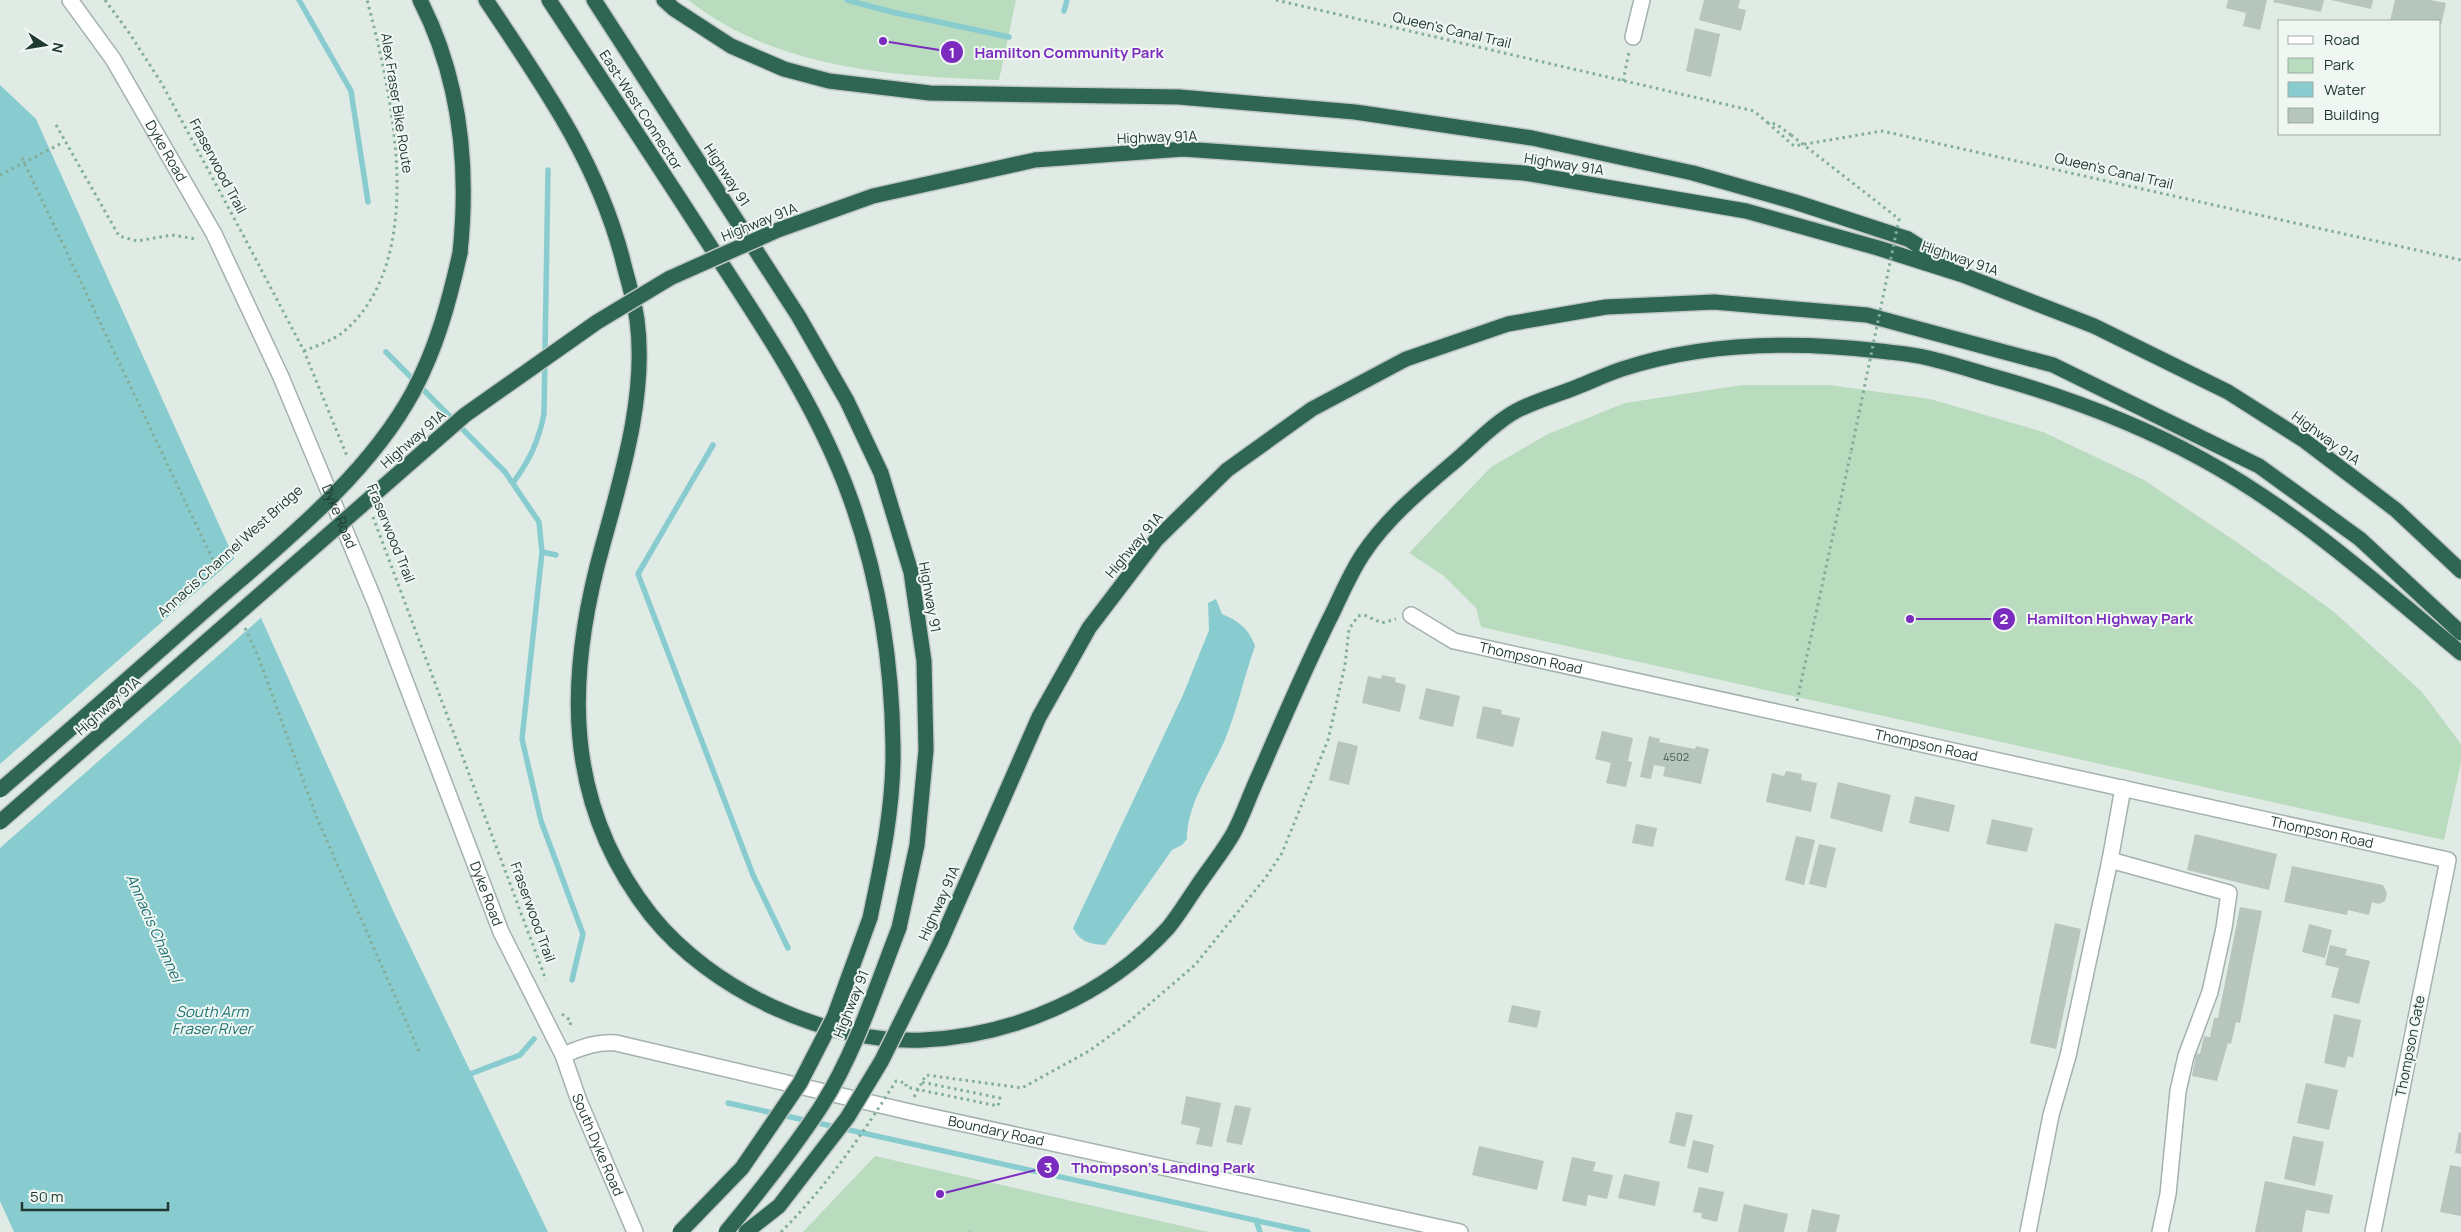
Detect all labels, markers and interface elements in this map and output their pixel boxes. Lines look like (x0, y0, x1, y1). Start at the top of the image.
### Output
street label: Queen's Canal Trail (1391, 7, 1513, 52)
north arrow (20, 20, 70, 70)
legend (2278, 20, 2441, 135)
text: Road (2324, 29, 2360, 50)
street label: Alex Fraser Bike Route (377, 31, 418, 174)
callout: Hamilton Community Park (939, 37, 1174, 67)
text: N (48, 41, 69, 55)
text: 1 (949, 42, 955, 63)
text: Hamilton Community Park (974, 42, 1164, 63)
street label: East-West Connector (595, 46, 687, 173)
text: Park (2324, 54, 2354, 75)
text: Water (2324, 79, 2366, 100)
text: Building (2324, 104, 2379, 125)
street label: Fraserwood Trail (185, 115, 251, 217)
street label: Dyke Road (141, 116, 192, 185)
street label: Highway 91A (1117, 126, 1198, 147)
street label: Highway 91 (700, 140, 755, 210)
street label: Highway 91A (1523, 148, 1605, 179)
street label: Queen's Canal Trail (2053, 148, 2175, 193)
street label: Highway 91A (718, 198, 800, 245)
street label: Highway 91A (1919, 235, 2001, 280)
street label: Highway 91A (376, 405, 449, 472)
street label: Highway 91A (2288, 406, 2364, 469)
street label: Annacis Channel West Bridge (153, 480, 306, 621)
street label: Dyke Road (318, 481, 362, 551)
street label: Fraserwood Trail (363, 481, 420, 585)
street label: Highway 91A (1101, 508, 1167, 582)
street label: Highway 91 (915, 560, 946, 634)
callout: Hamilton Highway Park (1992, 604, 2203, 634)
text: 2 (2000, 608, 2009, 629)
text: Hamilton Highway Park (2027, 608, 2194, 629)
street label: Thompson Road (1478, 637, 1584, 678)
street label: Highway 91A (71, 672, 144, 739)
street label: Thompson Road (1873, 724, 1980, 765)
house number: 4502 (1663, 749, 1689, 764)
street label: Thompson Road (2269, 811, 2375, 852)
street label: Dyke Road (466, 858, 508, 929)
street label: Fraserwood Trail (507, 859, 560, 964)
street label: Highway 91A (914, 862, 964, 943)
water label: Annacis Channel (121, 870, 189, 987)
street label: Highway 91 (828, 967, 873, 1041)
street label: Thompson Gate (2390, 994, 2429, 1098)
water label: South Arm Fraser River (172, 1001, 255, 1039)
street label: South Dyke Road (568, 1091, 628, 1199)
street label: Boundary Road (946, 1111, 1046, 1150)
callout: Thompson's Landing Park (1036, 1152, 1264, 1182)
text: 3 (1044, 1157, 1052, 1178)
text: Thompson's Landing Park (1071, 1157, 1256, 1178)
scale bar (22, 1180, 169, 1212)
text: 50 m (30, 1186, 64, 1207)

